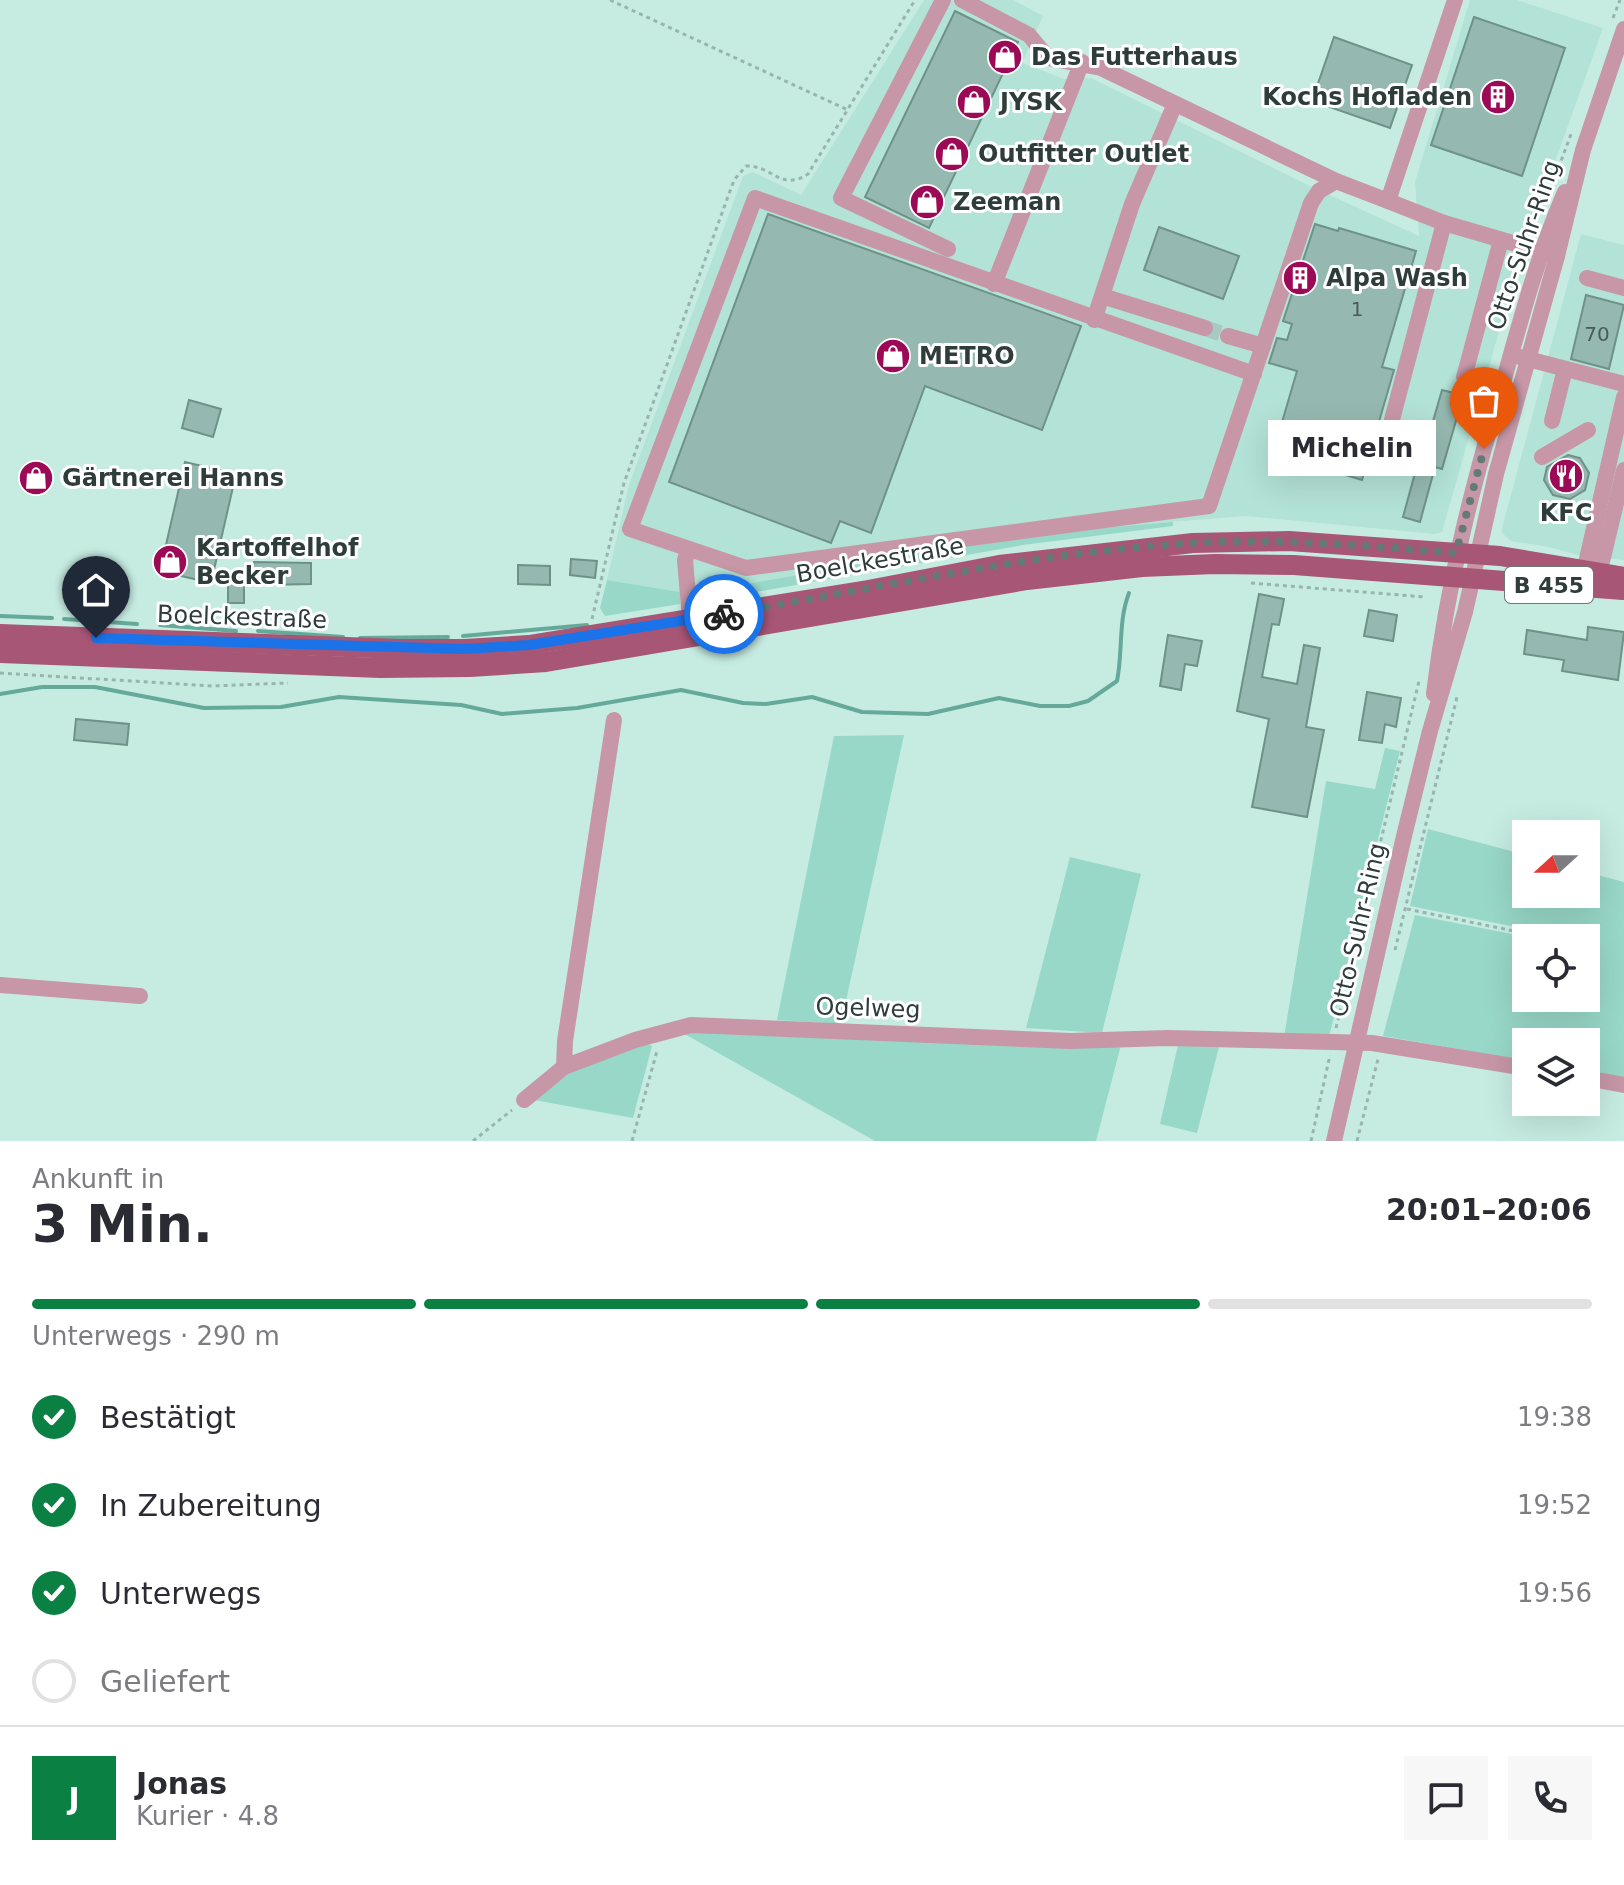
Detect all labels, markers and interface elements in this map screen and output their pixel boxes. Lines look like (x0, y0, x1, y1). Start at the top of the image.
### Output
shop icon: Das Futterhaus (986, 38, 1024, 76)
place label: Das Futterhaus (1031, 43, 1238, 71)
building icon: Kochs Hofladen (1479, 78, 1517, 116)
shop icon: JYSK (955, 83, 993, 121)
place label: Kochs Hofladen (1262, 83, 1472, 111)
place label: JYSK (998, 88, 1064, 116)
shop icon: Outfitter Outlet (933, 135, 971, 173)
place label: Outfitter Outlet (978, 140, 1189, 168)
street label: Otto-Suhr-Ring (1482, 156, 1566, 334)
shop icon: Zeeman (908, 183, 946, 221)
place label: Zeeman (953, 188, 1061, 216)
building icon: Alpa Wash (1281, 259, 1319, 297)
place label: Alpa Wash (1326, 264, 1468, 292)
house number: 1 (1351, 297, 1363, 321)
house number: 70 (1584, 322, 1610, 346)
shop icon: METRO (874, 337, 912, 375)
place label: METRO (919, 342, 1015, 370)
pin (1450, 367, 1518, 449)
icon: bag (1462, 379, 1506, 423)
callout: Michelin (1268, 421, 1436, 477)
text: Michelin (1291, 433, 1413, 463)
restaurant icon: KFC (1547, 457, 1585, 495)
shop icon: Gärtnerei Hanns (17, 459, 55, 497)
place label: Gärtnerei Hanns (62, 464, 284, 492)
place label: KFC (1540, 499, 1592, 527)
street label: Boelckestraße (794, 531, 966, 589)
place label: Kartoffelhof Becker (196, 534, 359, 590)
shop icon: Kartoffelhof Becker (151, 543, 189, 581)
pin (62, 556, 130, 638)
road number: B 455 (1505, 567, 1593, 603)
icon: home (74, 568, 118, 612)
courier (684, 574, 764, 654)
icon: bike (702, 592, 746, 636)
street label: Boelckestraße (157, 600, 327, 634)
north arrow (1512, 820, 1600, 908)
map controls (1512, 820, 1600, 1116)
street label: Otto-Suhr-Ring (1324, 840, 1392, 1020)
button: locate (1512, 924, 1600, 1012)
street label: Ogelweg (815, 992, 921, 1024)
button: layers (1512, 1028, 1600, 1116)
text: Ankunft in (32, 1164, 164, 1194)
text: 20:01–20:06 (1386, 1192, 1592, 1227)
text: 3 Min. (32, 1194, 213, 1254)
text: Unterwegs · 290 m (32, 1321, 280, 1351)
icon: check (32, 1395, 76, 1439)
text: Bestätigt (100, 1400, 236, 1435)
text: 19:38 (1517, 1402, 1592, 1432)
icon: check (32, 1483, 76, 1527)
text: In Zubereitung (100, 1488, 322, 1523)
text: 19:52 (1517, 1490, 1592, 1520)
icon: check (32, 1571, 76, 1615)
text: Unterwegs (100, 1576, 261, 1611)
text: 19:56 (1517, 1578, 1592, 1608)
text: Geliefert (100, 1664, 230, 1699)
button: chat (1404, 1756, 1488, 1840)
button: phone (1508, 1756, 1592, 1840)
text: Jonas (136, 1766, 227, 1801)
text: J (68, 1781, 80, 1816)
text: Kurier · 4.8 (136, 1801, 279, 1831)

